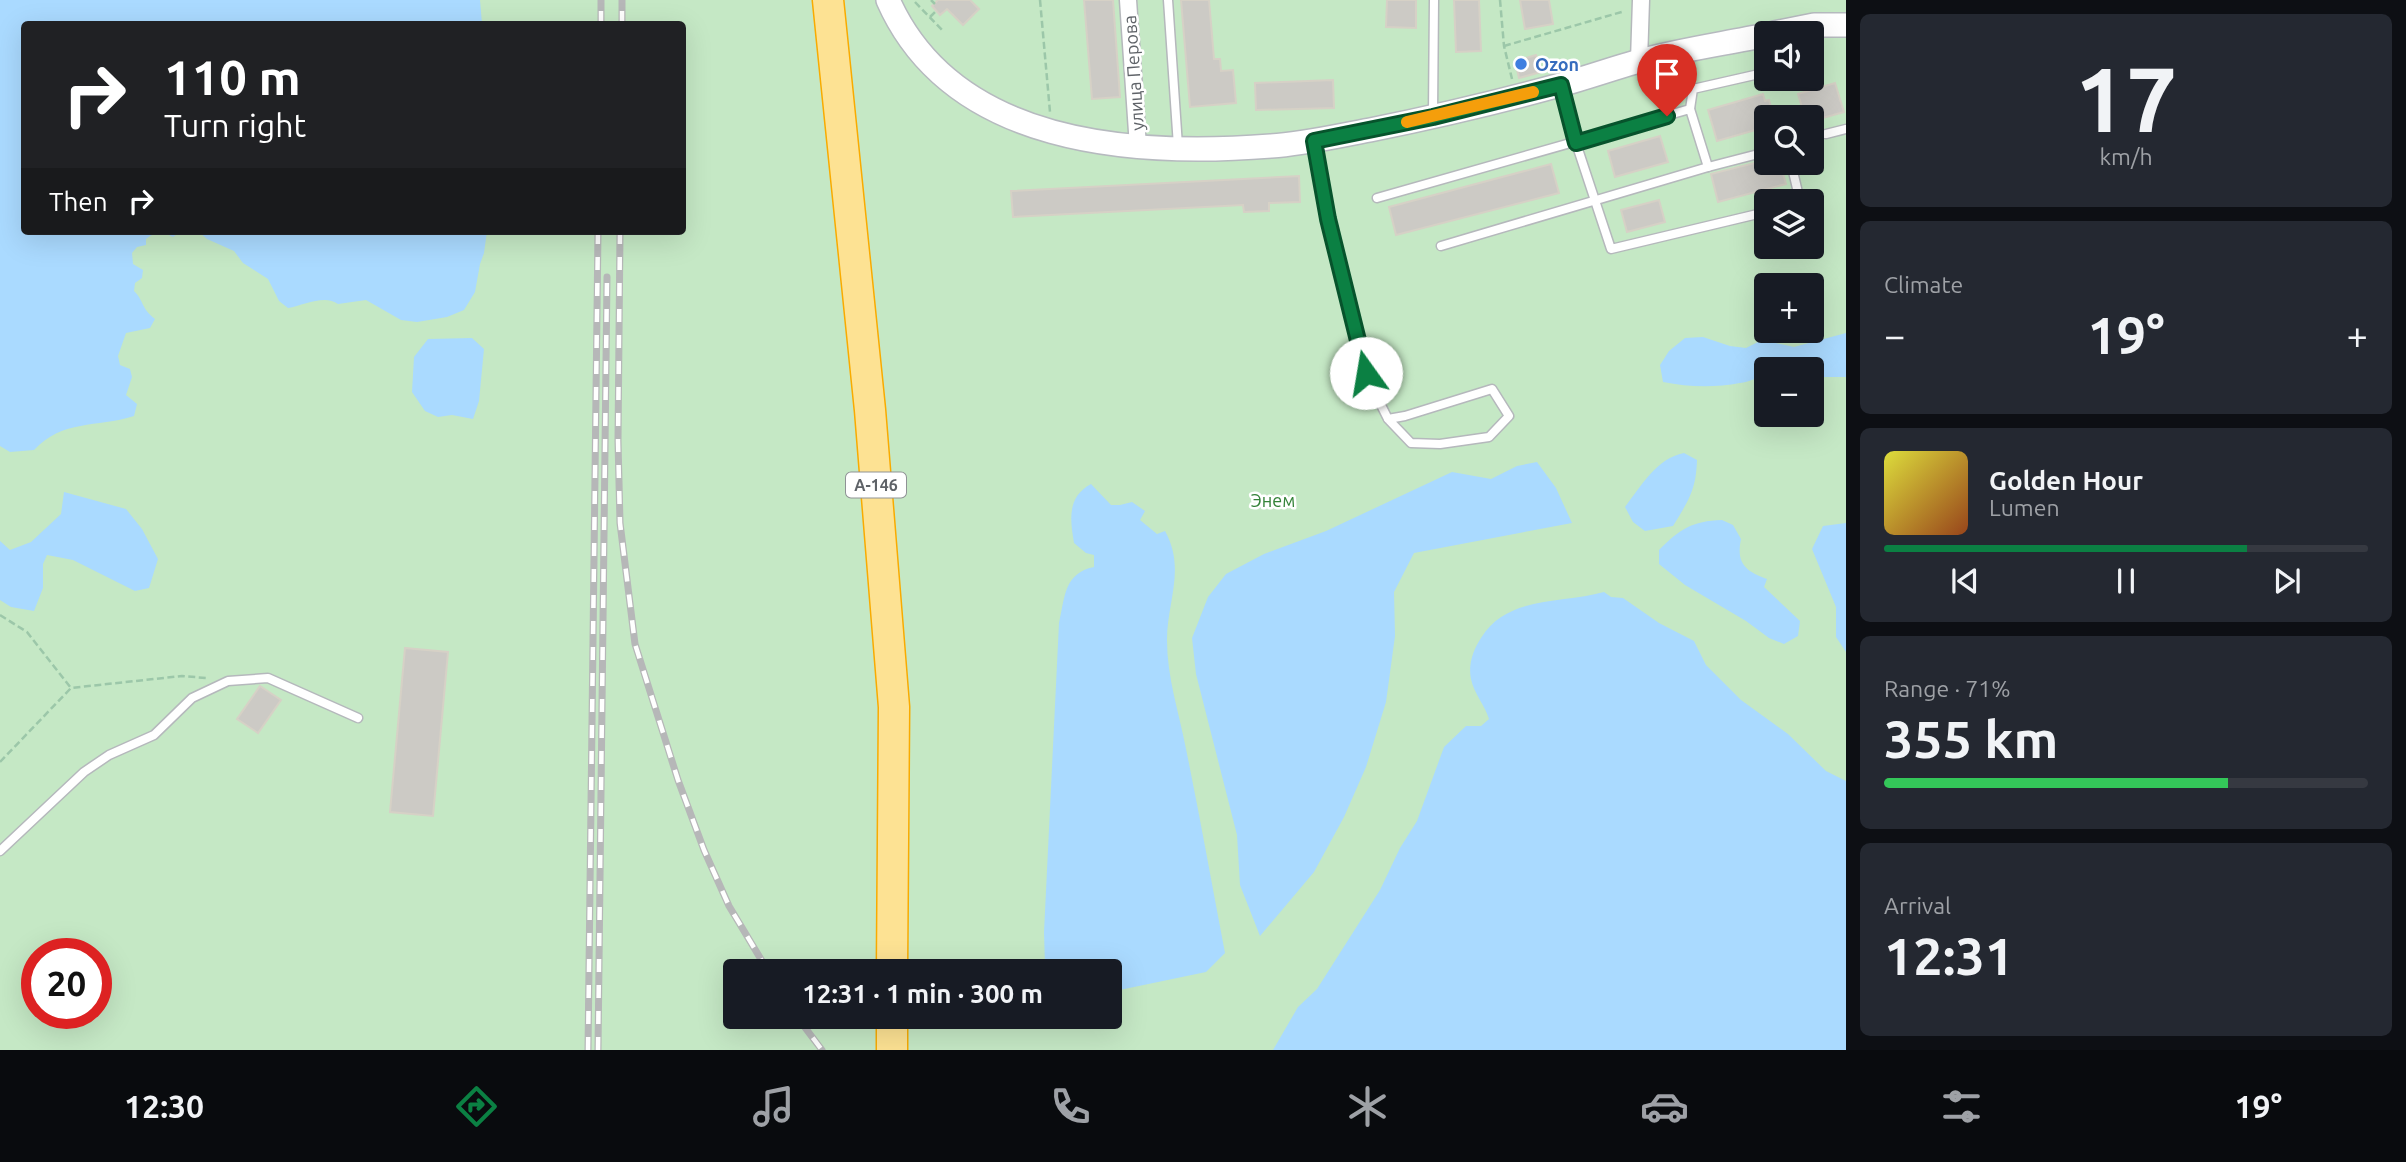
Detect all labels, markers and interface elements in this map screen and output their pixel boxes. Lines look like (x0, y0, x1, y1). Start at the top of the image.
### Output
street label: улица Перова (1119, 14, 1147, 132)
map controls (1754, 21, 1824, 427)
button: sound (1754, 21, 1824, 91)
pin (1637, 44, 1697, 116)
text: 17 (2075, 47, 2177, 149)
icon: right (49, 49, 140, 140)
text: 110 m (164, 49, 301, 104)
place label: Ozon (1535, 54, 1579, 74)
icon: arrive (1648, 55, 1686, 93)
marker: Ozon (1513, 56, 1529, 72)
button: search (1754, 105, 1824, 175)
text: Turn right (164, 107, 306, 143)
text: km/h (2099, 144, 2153, 169)
icon: right (122, 182, 160, 220)
text: Then (49, 187, 108, 216)
button: layers (1754, 189, 1824, 259)
text: Climate (1884, 272, 1963, 297)
button: + (1754, 273, 1824, 343)
text: 19° (2087, 306, 2165, 364)
text: − (1884, 314, 1905, 356)
text: + (2347, 314, 2368, 356)
position arrow (1329, 336, 1403, 410)
button: − (1754, 357, 1824, 427)
text: Golden Hour (1989, 466, 2143, 495)
road number: А-146 (846, 472, 906, 498)
park label: Энем (1251, 490, 1295, 510)
text: Lumen (1989, 495, 2060, 520)
icon: previous (1946, 562, 1984, 600)
icon: pause (2107, 562, 2145, 600)
icon: next (2268, 562, 2306, 600)
text: Range · 71% (1884, 676, 2011, 701)
text: 355 km (1884, 710, 2058, 768)
text: Arrival (1884, 893, 1951, 918)
text: 12:31 (1884, 927, 2014, 985)
speed limit sign: 20 (21, 938, 112, 1029)
text: 12:31 · 1 min · 300 m (802, 979, 1043, 1008)
icon: directions (452, 1082, 501, 1131)
icon: music (749, 1082, 798, 1131)
icon: phone (1046, 1082, 1095, 1131)
icon: climate (1343, 1082, 1392, 1131)
icon: car (1640, 1082, 1689, 1131)
icon: filters (1937, 1082, 1986, 1131)
text: 12:30 (124, 1088, 204, 1124)
text: 19° (2235, 1088, 2282, 1124)

